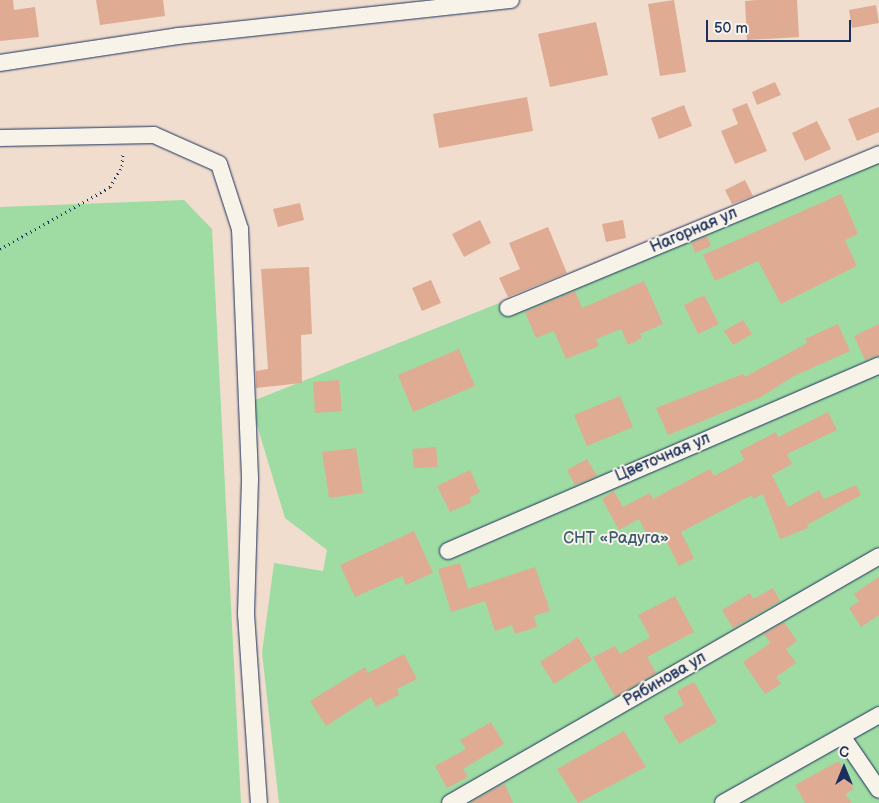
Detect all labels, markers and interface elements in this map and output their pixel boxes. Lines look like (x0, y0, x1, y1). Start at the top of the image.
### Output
scale bar (709, 10, 854, 42)
text: 50 m (714, 19, 748, 38)
street label: Нагорная ул (648, 204, 740, 258)
street label: Цветочная ул (613, 429, 713, 487)
park label: СНТ «Радуга» (563, 529, 669, 549)
street label: Рябинова ул (620, 649, 710, 711)
north arrow (819, 743, 869, 793)
text: С (839, 744, 849, 761)

